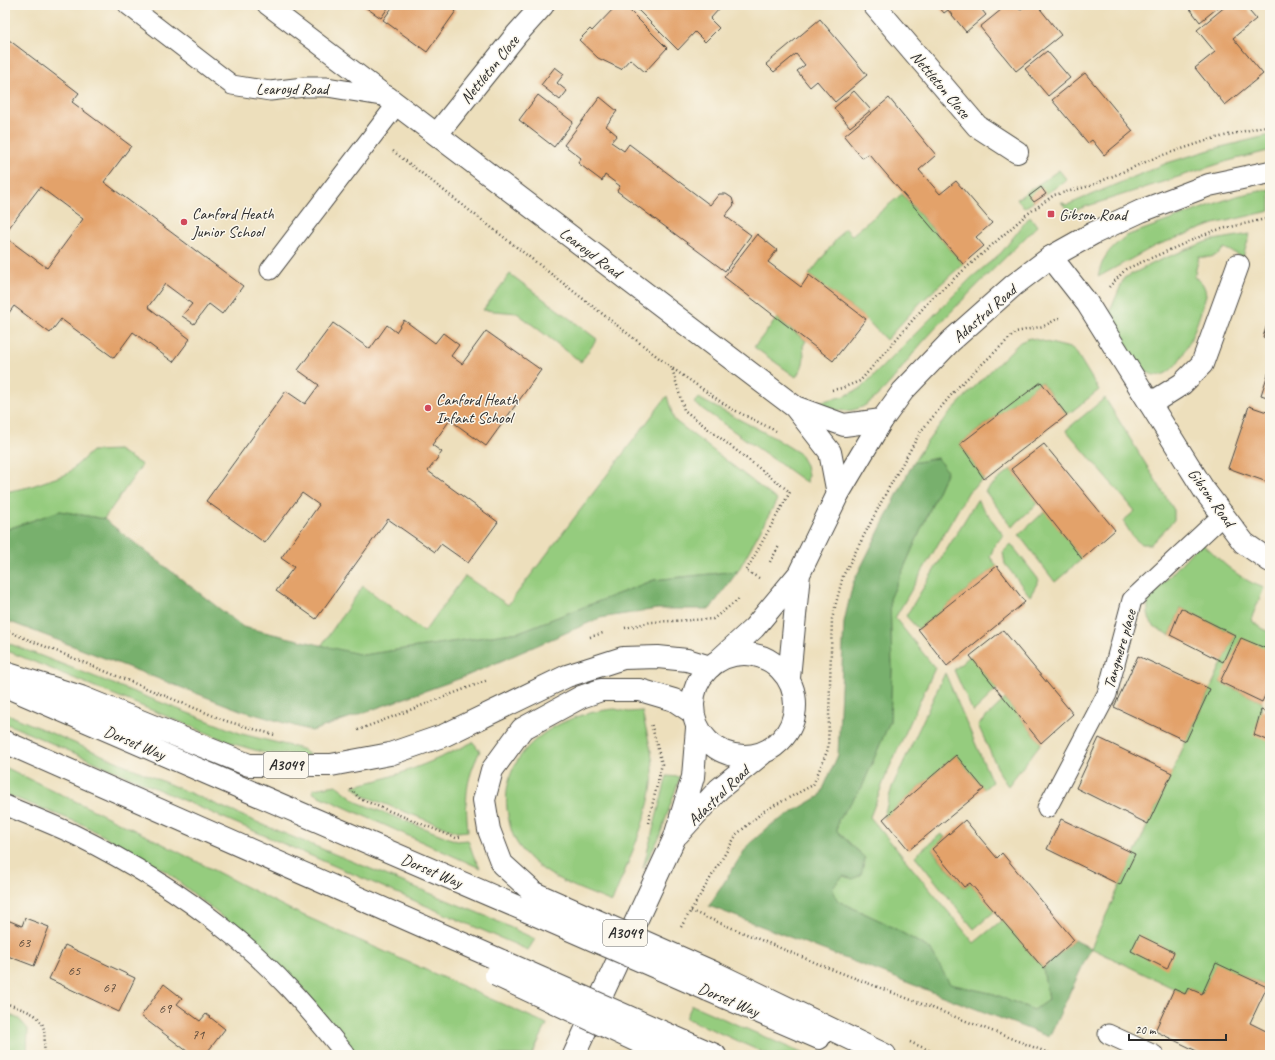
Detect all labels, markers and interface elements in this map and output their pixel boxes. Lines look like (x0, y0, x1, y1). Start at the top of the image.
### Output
street label: Nettleton Close (456, 30, 524, 108)
street label: Nettleton Close (906, 47, 975, 124)
street label: Learoyd Road (256, 79, 331, 99)
place label: Canford Heath Junior School (191, 204, 274, 242)
place label: Gibson Road (1059, 205, 1129, 225)
marker: Gibson Road (1046, 209, 1056, 219)
marker: Canford Heath Junior School (179, 217, 189, 227)
street label: Learoyd Road (556, 223, 627, 284)
street label: Adastral Road (949, 279, 1023, 347)
place label: Canford Heath Infant School (436, 390, 518, 428)
marker: Canford Heath Infant School (423, 403, 433, 413)
street label: Gibson Road (1183, 464, 1241, 533)
street label: Tangmere place (1099, 606, 1141, 691)
street label: Dorset Way (101, 721, 169, 765)
road number: A3049 (264, 752, 308, 778)
street label: Adastral Road (684, 759, 756, 830)
street label: Dorset Way (398, 849, 466, 893)
road number: A3049 (603, 920, 647, 946)
house number: 63 (18, 934, 32, 951)
house number: 65 (68, 962, 81, 979)
street label: Dorset Way (695, 978, 763, 1022)
house number: 67 (103, 979, 116, 996)
house number: 69 (159, 1000, 173, 1017)
scale bar (1129, 1016, 1226, 1042)
text: 20 m (1135, 1022, 1157, 1038)
house number: 71 (192, 1026, 205, 1043)

